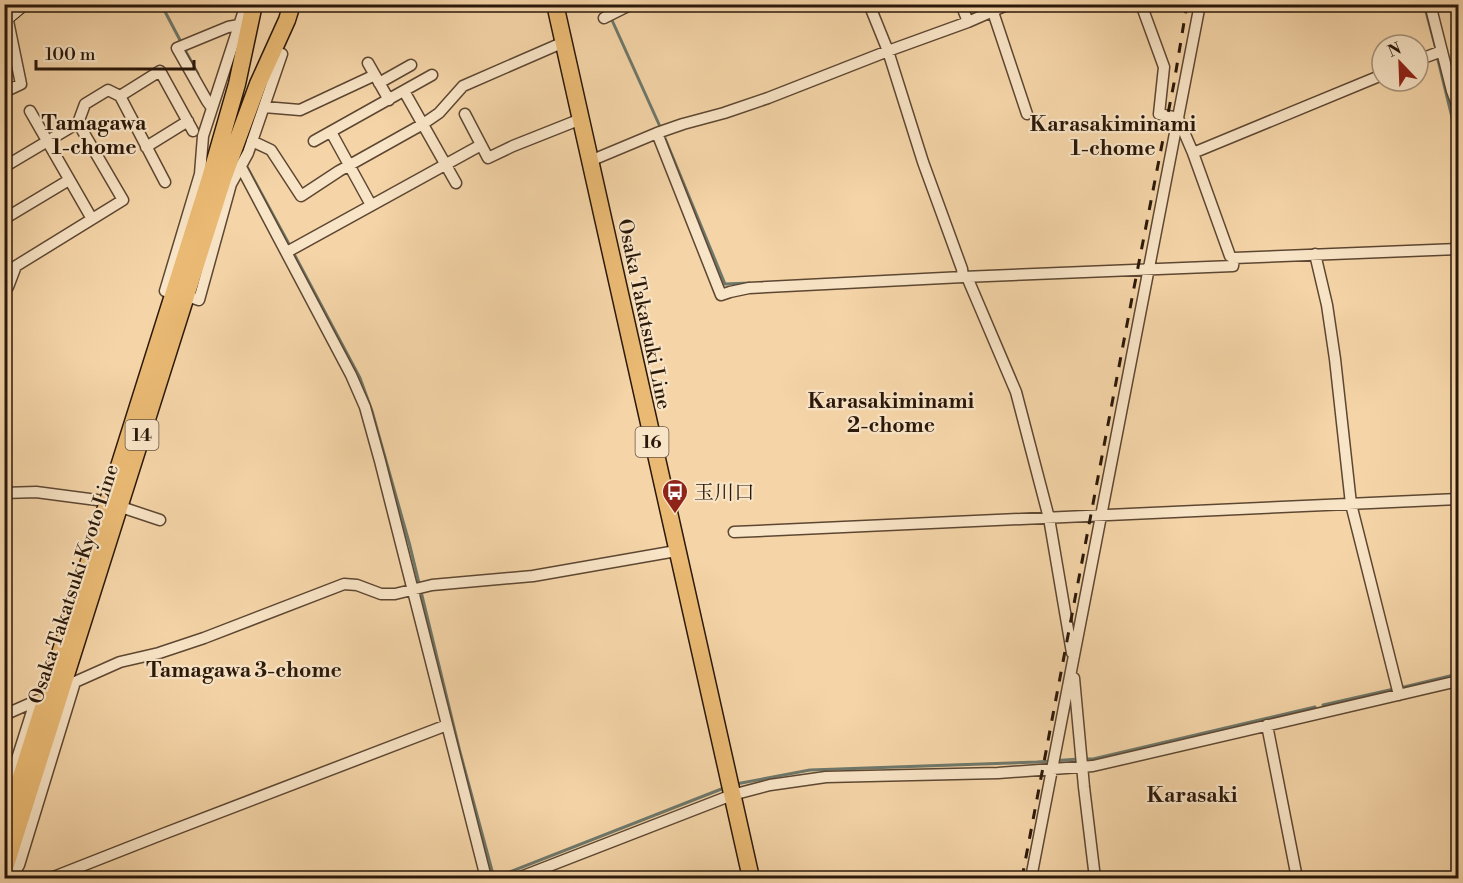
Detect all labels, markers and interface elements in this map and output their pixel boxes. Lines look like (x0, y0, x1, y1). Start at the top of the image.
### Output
scale bar (36, 33, 194, 71)
north arrow (1370, 33, 1430, 93)
text: N (1385, 38, 1405, 62)
text: 100 m (45, 43, 96, 66)
district label: Tamagawa 1-chome (42, 111, 147, 161)
district label: Karasakiminami 1-chome (1030, 112, 1197, 162)
street label: Osaka Takatsuki Line (611, 217, 676, 412)
district label: Karasakiminami 2-chome (808, 389, 975, 439)
road number: 14 (126, 420, 158, 450)
road number: 16 (636, 427, 668, 457)
street label: Osaka Takatsuki Kyoto Line (24, 461, 125, 708)
bus stop icon: 玉川口 (660, 477, 690, 515)
place label: 玉川口 (694, 481, 754, 506)
district label: Tamagawa 3-chome (146, 658, 342, 684)
district label: Karasaki (1147, 783, 1238, 809)

